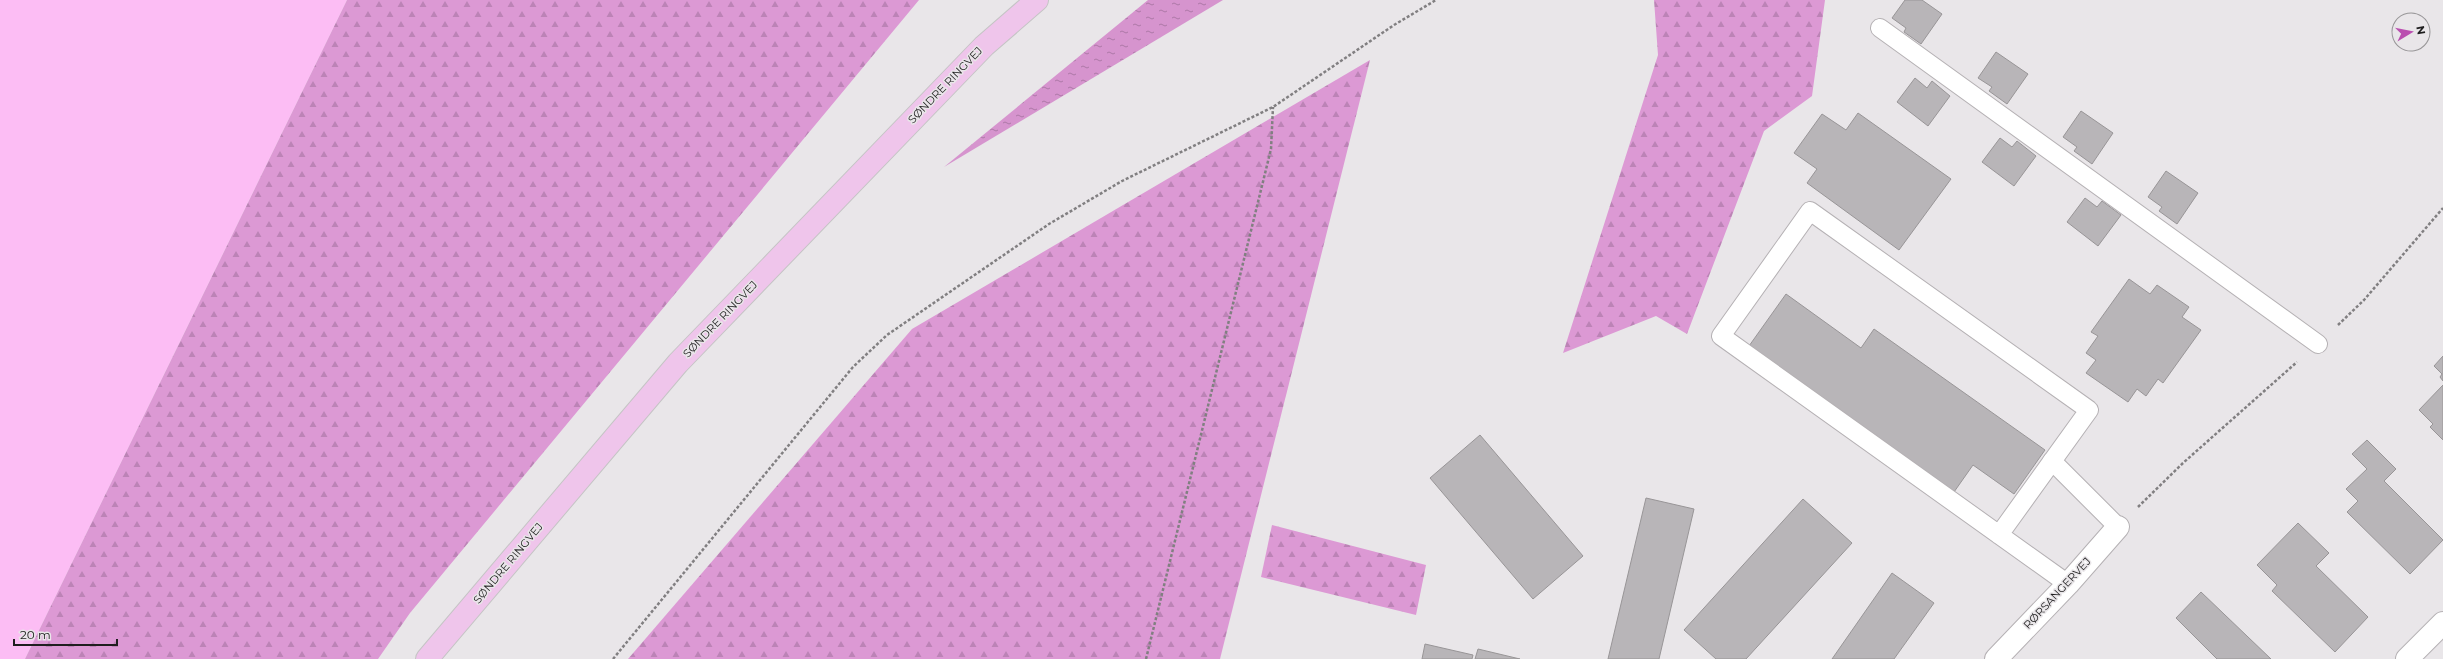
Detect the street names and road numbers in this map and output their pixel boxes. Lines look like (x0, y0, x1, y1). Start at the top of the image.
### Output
street label: SØNDRE RINGVEJ (905, 44, 985, 126)
street label: SØNDRE RINGVEJ (680, 278, 760, 360)
street label: SØNDRE RINGVEJ (470, 520, 546, 606)
street label: RØRSANGERVEJ (2020, 554, 2094, 632)

